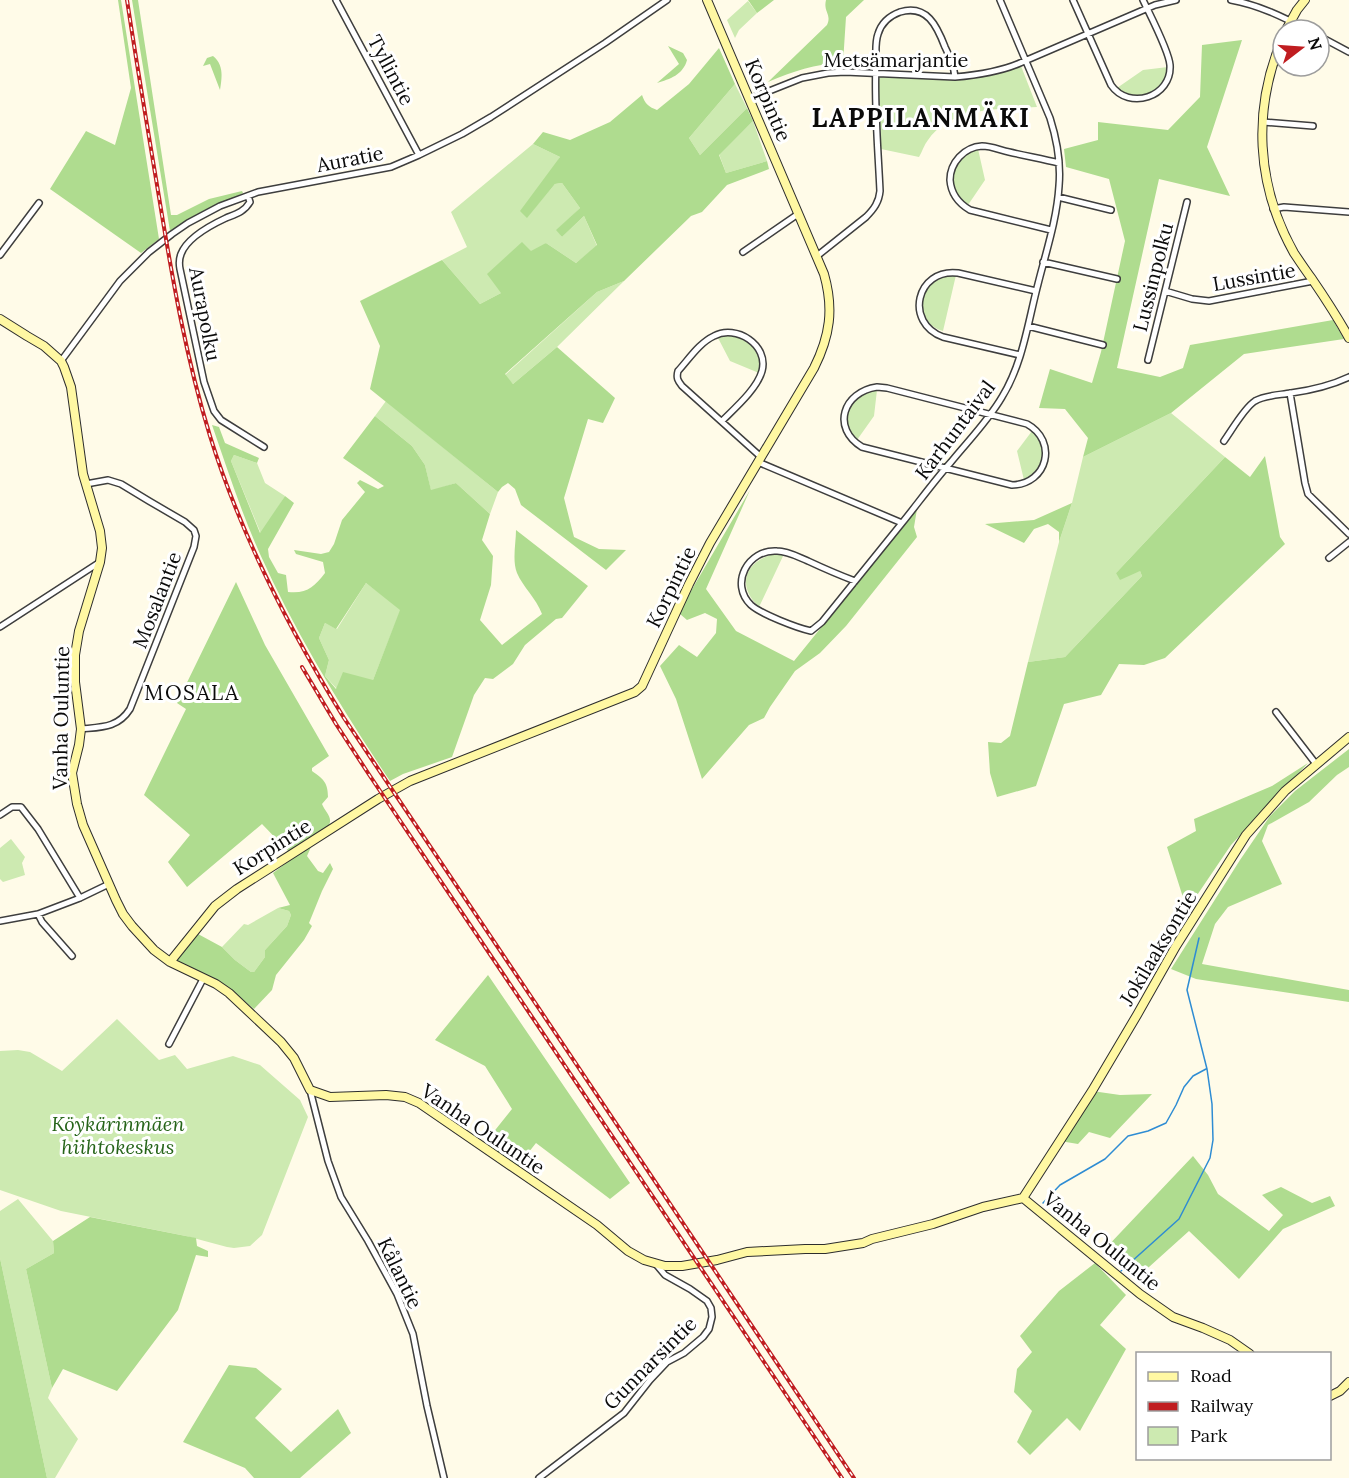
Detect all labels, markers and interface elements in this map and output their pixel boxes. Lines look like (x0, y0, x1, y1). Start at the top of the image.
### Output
north arrow (1271, 18, 1331, 78)
street label: Tyllintie (363, 30, 420, 109)
text: N (1304, 35, 1327, 52)
street label: Metsämarjantie (824, 47, 969, 72)
street label: Korpintie (740, 55, 797, 145)
district label: LAPPILANMÄKI (811, 101, 1031, 134)
street label: Auratie (313, 140, 386, 177)
street label: Lussinpolku (1127, 220, 1178, 334)
street label: Lussintie (1210, 257, 1297, 296)
street label: Aurapolku (184, 264, 227, 363)
street label: Karhuntaival (909, 375, 1000, 484)
street label: Korpintie (640, 542, 701, 632)
street label: Mosalantie (127, 548, 186, 652)
street label: Vanha Ouluntie (47, 646, 74, 791)
district label: MOSALA (144, 679, 240, 706)
street label: Korpintie (228, 813, 316, 880)
street label: Jokilaaksontie (1113, 886, 1202, 1010)
street label: Vanha Ouluntie (416, 1077, 550, 1179)
park label: Köykärinmäen hiihtokeskus (51, 1111, 185, 1159)
street label: Vanha Ouluntie (1038, 1185, 1166, 1296)
street label: Kålantie (373, 1233, 428, 1313)
street label: Gunnarsintie (598, 1311, 702, 1414)
legend (1136, 1352, 1331, 1460)
text: Road (1190, 1364, 1232, 1387)
text: Railway (1190, 1394, 1254, 1417)
text: Park (1190, 1424, 1228, 1447)

